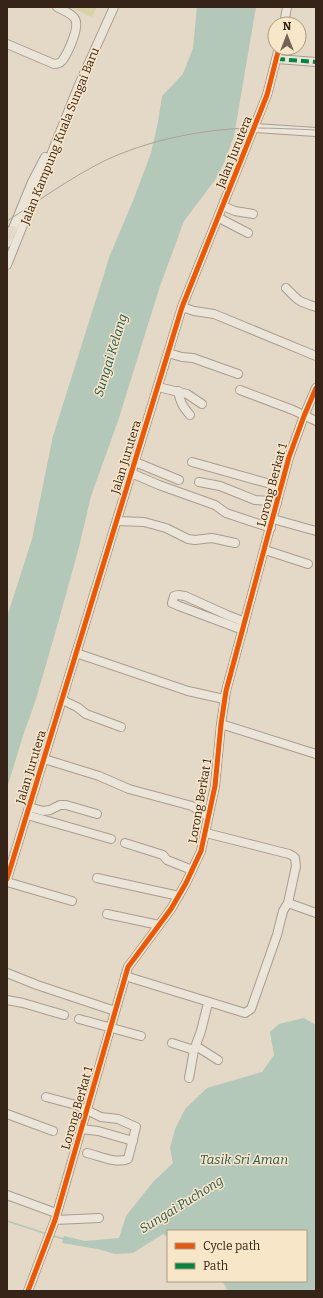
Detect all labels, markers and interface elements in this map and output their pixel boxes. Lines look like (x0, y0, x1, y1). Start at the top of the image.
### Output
north arrow (267, 16, 307, 56)
text: N (283, 20, 292, 33)
street label: Jalan Kampung Kuala Sungai Baru (18, 45, 102, 227)
street label: Jalan Jurutera (213, 114, 255, 191)
water label: Sungai Kelang (91, 312, 130, 398)
street label: Jalan Jurutera (108, 418, 144, 496)
street label: Lorong Berkat 1 (254, 442, 290, 528)
street label: Jalan Jurutera (13, 728, 49, 806)
street label: Lorong Berkat 1 (186, 757, 214, 845)
street label: Lorong Berkat 1 (58, 1065, 96, 1151)
water label: Tasik Sri Aman (200, 1152, 288, 1167)
water label: Sungai Puchong (137, 1173, 226, 1236)
legend (167, 1230, 307, 1282)
text: Cycle path (203, 1239, 261, 1253)
text: Path (203, 1259, 229, 1273)

